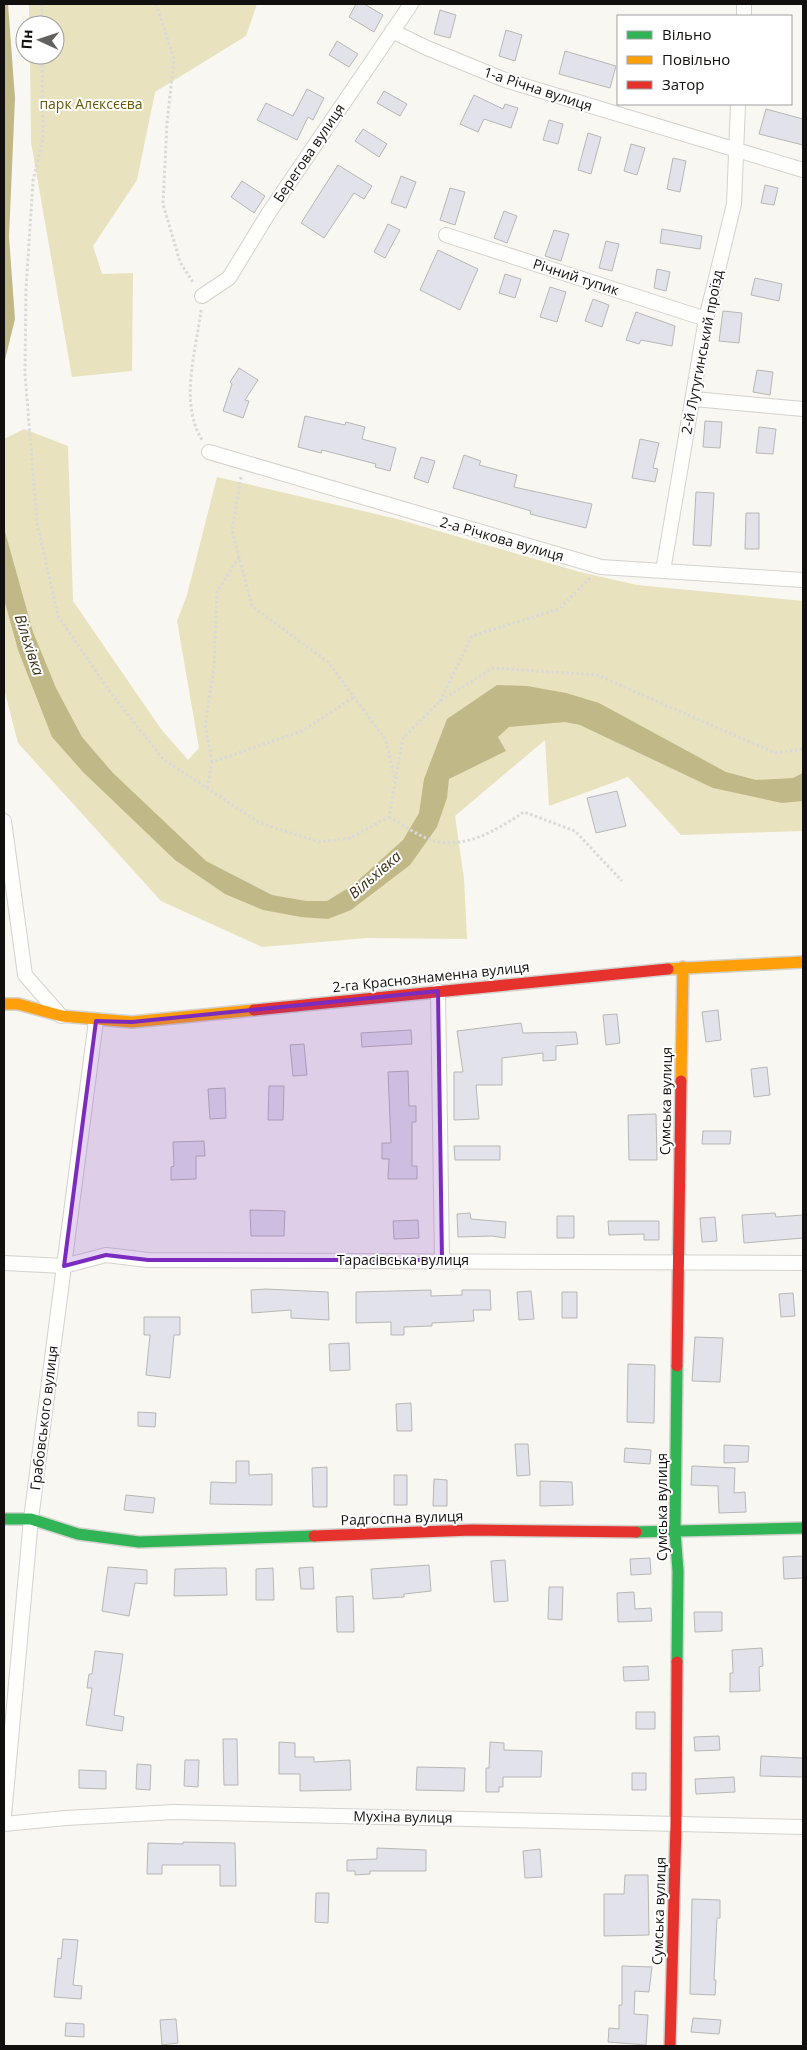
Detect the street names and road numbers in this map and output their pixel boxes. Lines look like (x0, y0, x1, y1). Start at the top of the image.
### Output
street label: 1-а Річна вулиця (481, 62, 595, 115)
street label: Берегова вулиця (268, 100, 349, 206)
street label: Річний тупик (531, 254, 622, 300)
street label: 2-й Лутугинський проїзд (676, 268, 727, 436)
street label: 2-а Річкова вулиця (438, 512, 566, 565)
street label: 2-га Краснознаменна вулиця (332, 957, 530, 996)
street label: Сумська вулиця (655, 1047, 676, 1155)
street label: Тарасівська вулиця (337, 1250, 469, 1269)
street label: Грабовського вулиця (25, 1345, 62, 1491)
street label: Сумська вулиця (652, 1453, 671, 1561)
street label: Радгоспна вулиця (340, 1506, 464, 1529)
street label: Мухіна вулиця (353, 1806, 453, 1827)
street label: Сумська вулиця (647, 1857, 670, 1965)

